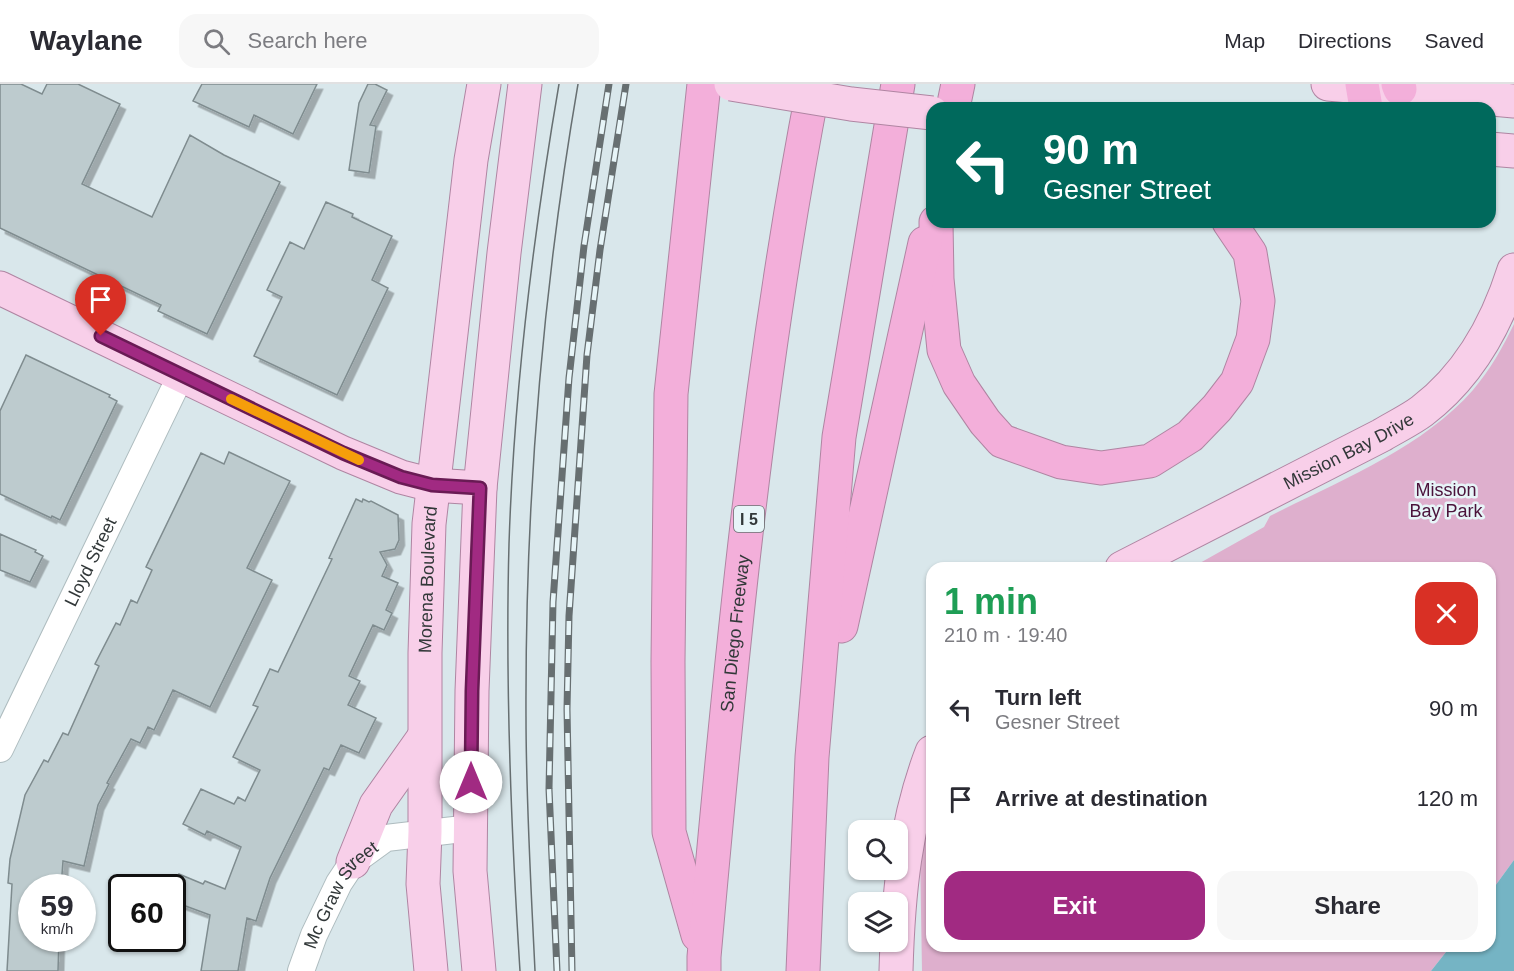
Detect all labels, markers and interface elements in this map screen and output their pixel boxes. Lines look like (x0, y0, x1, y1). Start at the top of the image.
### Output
search box (179, 14, 599, 68)
text: Waylane (30, 25, 143, 56)
icon: search (200, 25, 233, 58)
text: Search here (248, 28, 367, 53)
text: Map (1224, 29, 1265, 52)
text: Directions (1298, 29, 1391, 52)
text: Saved (1424, 29, 1484, 52)
icon: left (944, 126, 1022, 204)
text: 90 m (1043, 126, 1139, 173)
text: Gesner Street (1043, 175, 1211, 205)
pin (75, 274, 126, 336)
icon: arrive (84, 283, 117, 316)
street label: Mission Bay Drive (1280, 409, 1417, 494)
park label: Mission Bay Park (1409, 480, 1484, 521)
street label: Morena Boulevard (415, 505, 441, 653)
road number: I 5 (734, 506, 764, 532)
street label: Lloyd Street (61, 514, 121, 609)
street label: San Diego Freeway (717, 554, 754, 713)
text: 1 min (944, 581, 1038, 622)
button: close (1415, 582, 1478, 645)
text: 210 m · 19:40 (944, 624, 1067, 646)
text: Turn left (995, 685, 1081, 710)
icon: left (944, 693, 977, 726)
text: 90 m (1429, 696, 1478, 721)
text: Gesner Street (995, 711, 1120, 733)
position arrow (439, 750, 503, 814)
icon: arrive (944, 783, 977, 816)
text: Arrive at destination (995, 786, 1208, 811)
text: 120 m (1417, 786, 1478, 811)
map controls (848, 820, 908, 952)
button: search (848, 820, 908, 880)
street label: Mc Graw Street (300, 837, 382, 951)
button: Exit (944, 871, 1205, 940)
button: Share (1217, 871, 1478, 940)
speed limit sign: 60 (108, 874, 186, 952)
text: 59 (40, 889, 74, 922)
button: layers (848, 892, 908, 952)
text: km/h (41, 920, 73, 937)

